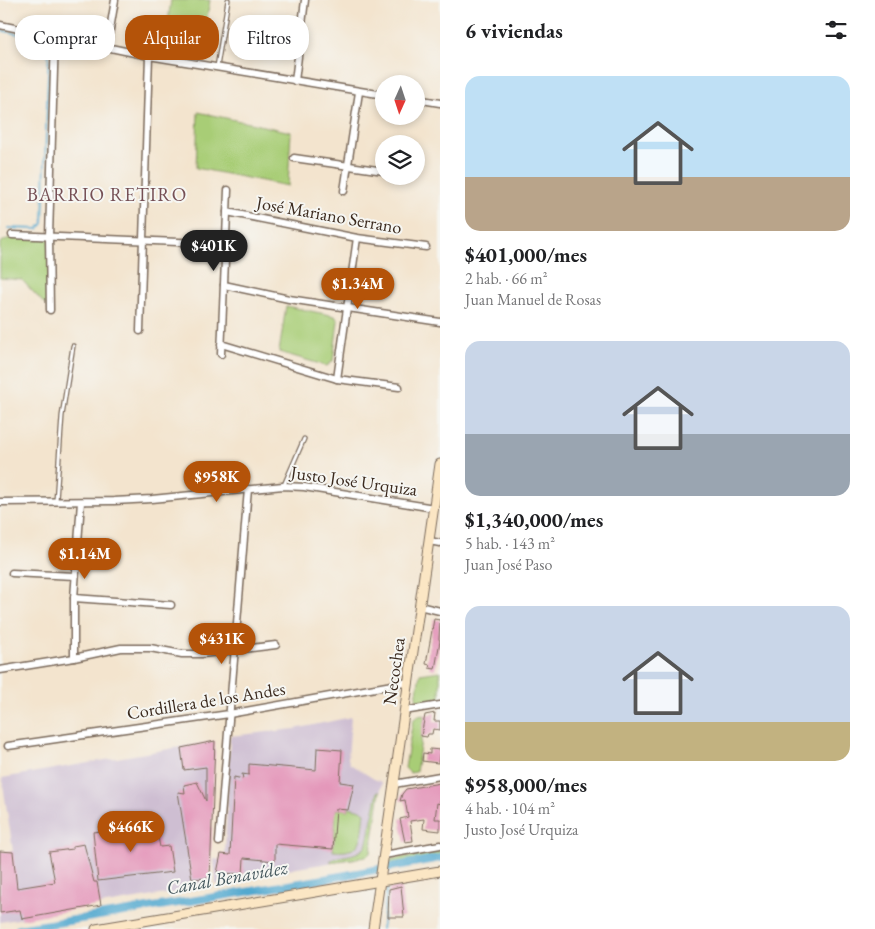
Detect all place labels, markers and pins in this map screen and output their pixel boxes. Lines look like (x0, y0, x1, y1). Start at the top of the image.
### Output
pin: $401K (179, 230, 249, 272)
pin: $1.34M (317, 268, 399, 310)
pin: $958K (182, 460, 252, 503)
pin: $1.14M (44, 538, 126, 580)
pin: $431K (187, 622, 257, 665)
pin: $466K (96, 810, 166, 853)

